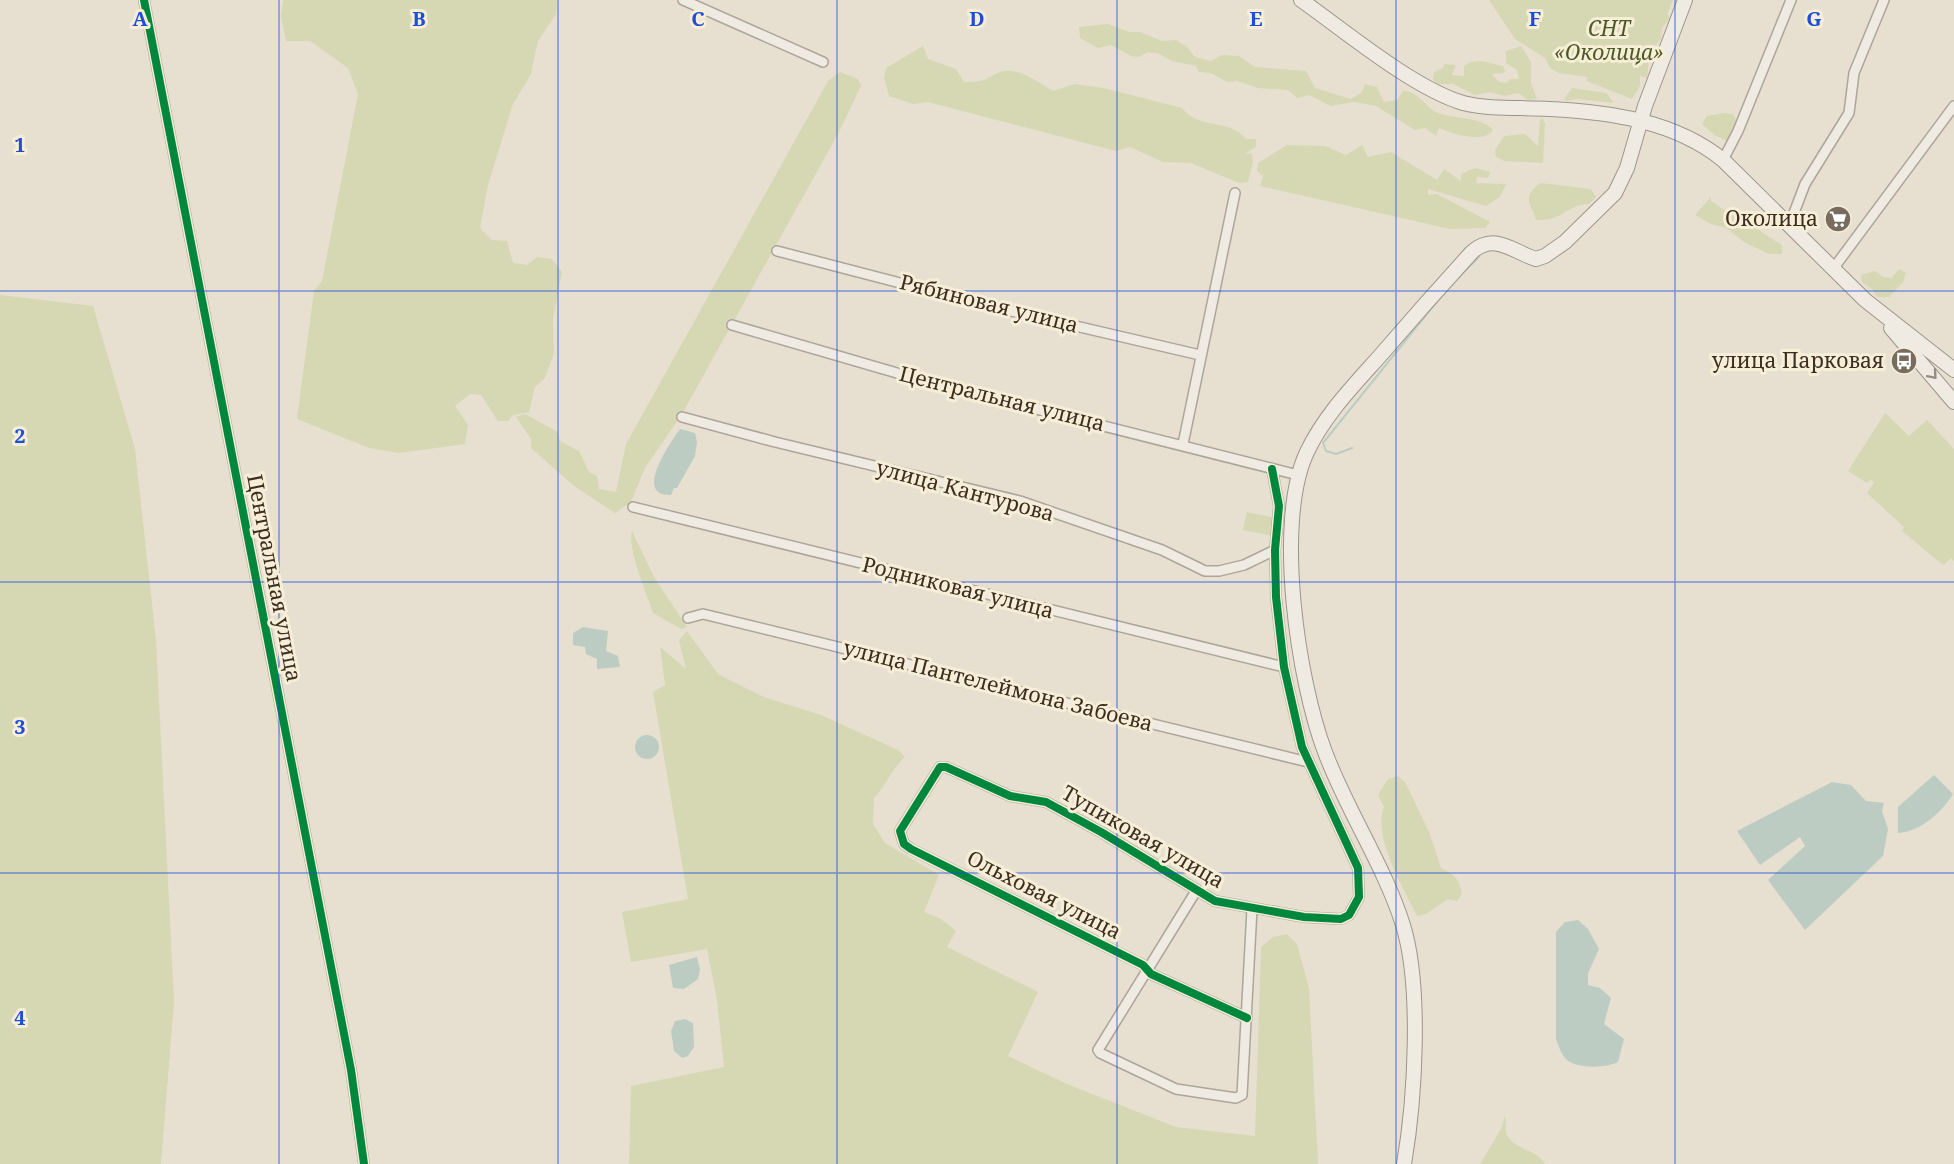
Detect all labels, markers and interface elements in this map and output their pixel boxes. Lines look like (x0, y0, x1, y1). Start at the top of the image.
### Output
text: A (132, 5, 148, 32)
text: B (412, 5, 426, 32)
text: C (691, 5, 705, 32)
text: D (969, 5, 985, 32)
text: E (1249, 5, 1263, 32)
text: F (1529, 5, 1541, 32)
text: G (1806, 5, 1822, 32)
park label: СНТ «Околица» (1554, 14, 1664, 66)
text: 1 (14, 131, 26, 158)
place label: Околица (1725, 204, 1818, 232)
supermarket icon: Околица (1823, 204, 1853, 234)
street label: Рябиновая улица (897, 267, 1082, 339)
place label: улица Парковая (1712, 346, 1884, 374)
bus stop icon: улица Парковая (1889, 346, 1919, 376)
street label: Центральная улица (897, 359, 1108, 437)
one-way arrow (1926, 368, 1937, 379)
text: 2 (14, 422, 26, 449)
street label: улица Кантурова (873, 453, 1057, 527)
street label: Центральная улица (241, 472, 309, 684)
street label: Родниковая улица (859, 550, 1057, 624)
street label: улица Пантелеймона Забоева (841, 633, 1156, 737)
text: 3 (14, 713, 26, 740)
street label: Тупиковая улица (1057, 778, 1230, 894)
street label: Ольховая улица (962, 843, 1126, 945)
text: 4 (14, 1004, 26, 1031)

